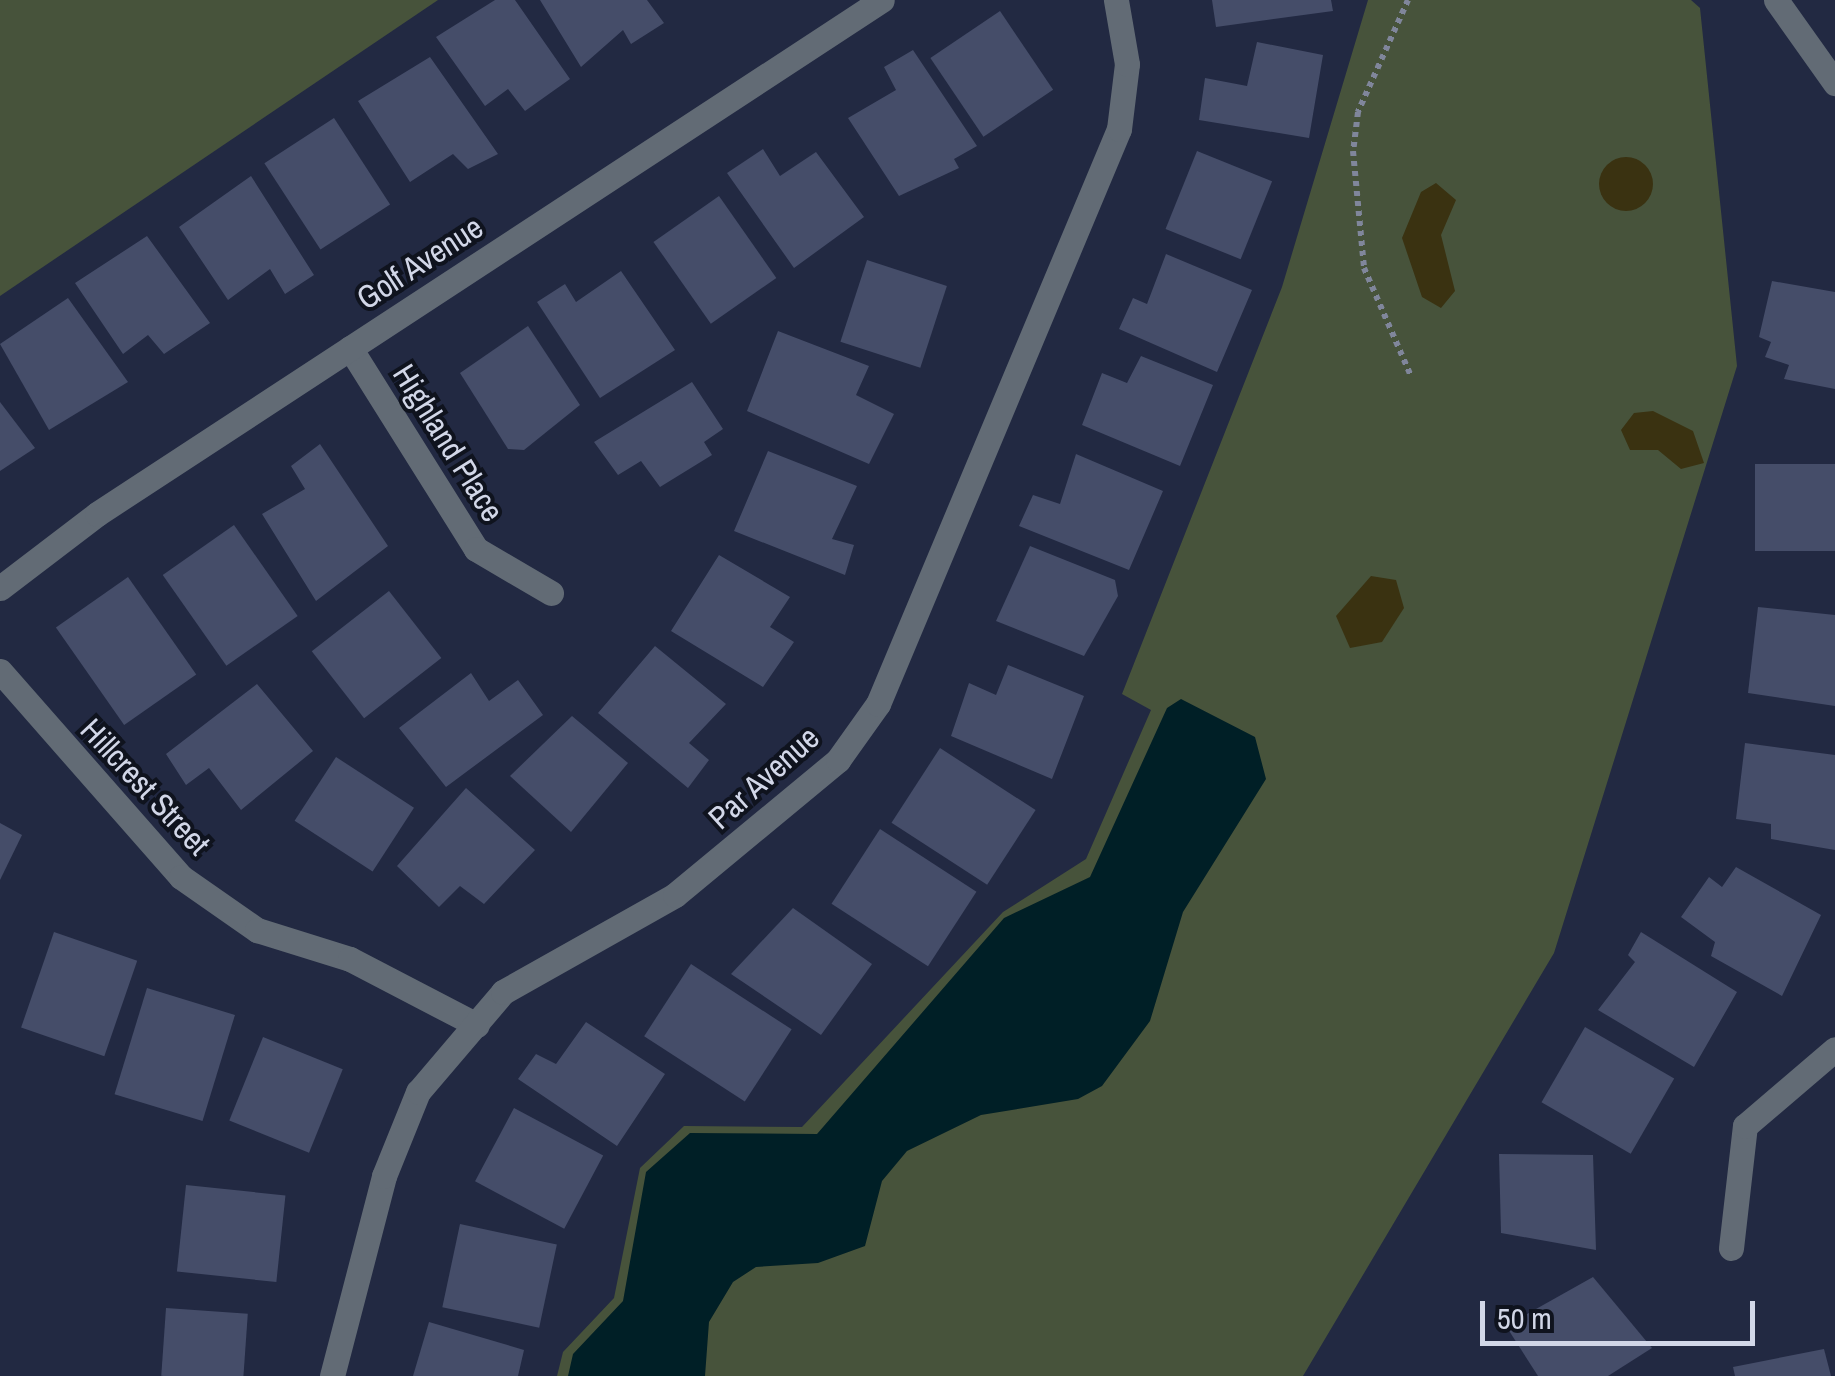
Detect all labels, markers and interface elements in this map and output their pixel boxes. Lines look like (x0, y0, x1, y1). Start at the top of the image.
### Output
street label: Golf Avenue (349, 208, 491, 318)
street label: Highland Place (385, 357, 511, 529)
street label: Hillcrest Street (72, 711, 218, 863)
street label: Par Avenue (700, 718, 828, 838)
scale bar (1485, 1281, 1760, 1343)
text: 50 m (1497, 1298, 1552, 1338)

